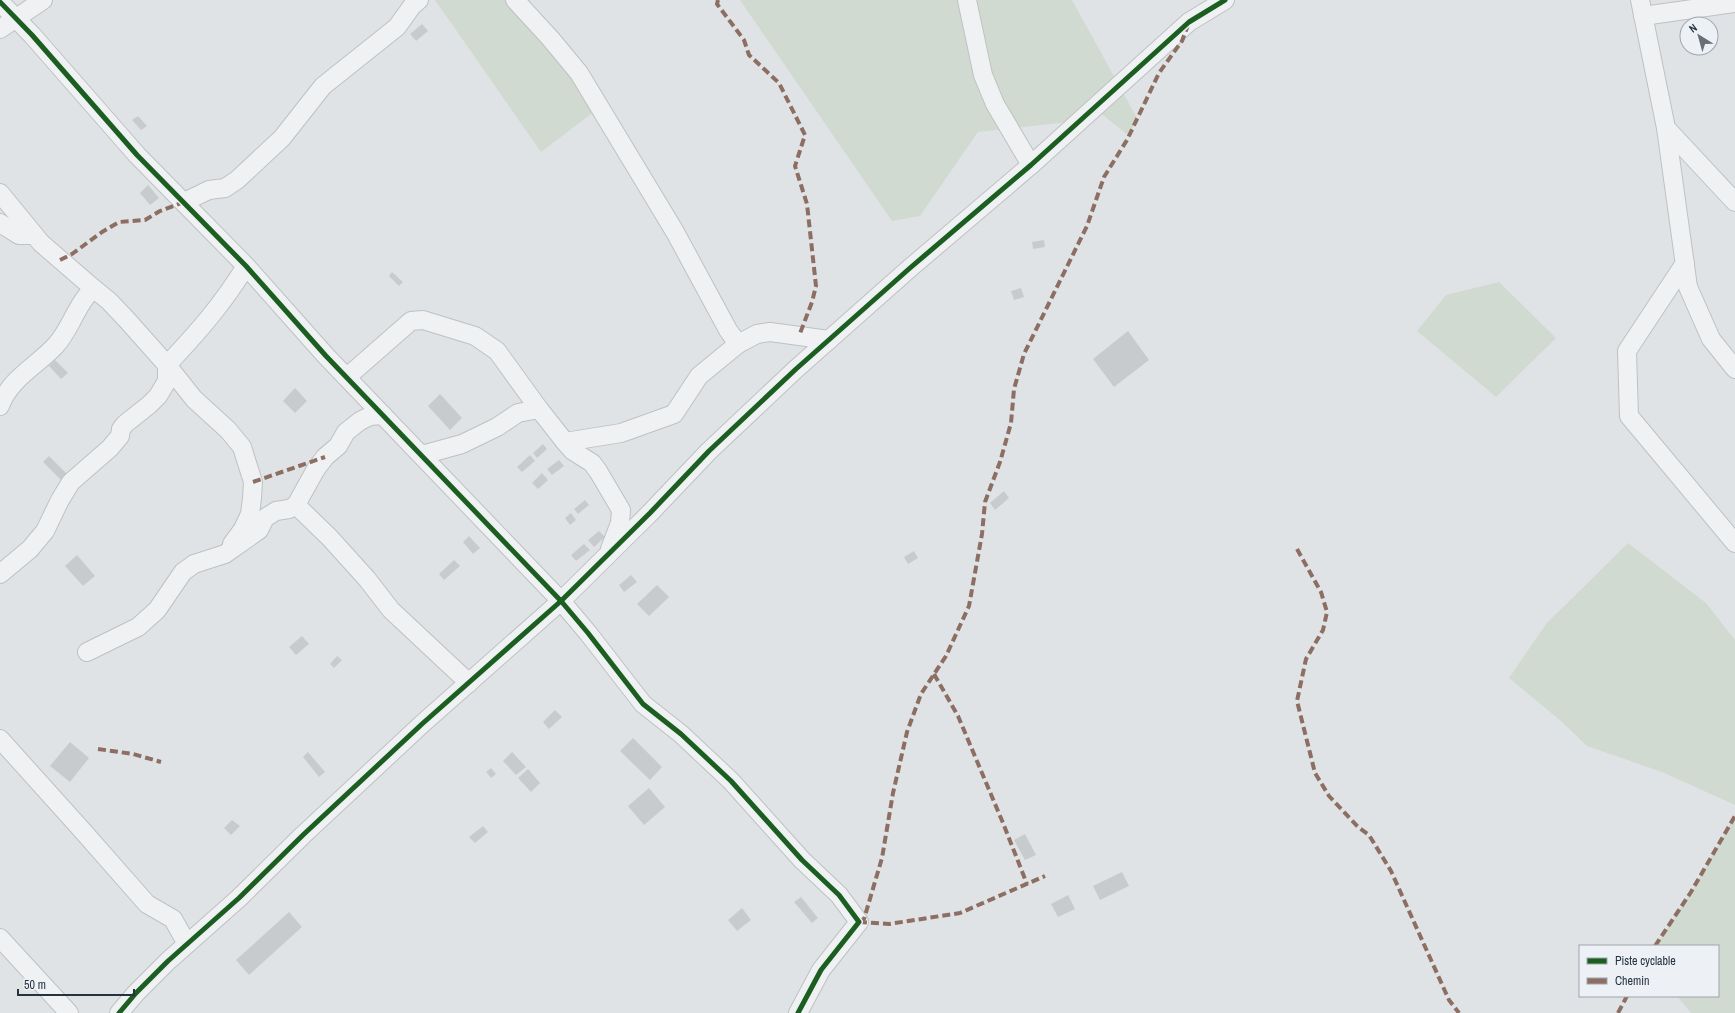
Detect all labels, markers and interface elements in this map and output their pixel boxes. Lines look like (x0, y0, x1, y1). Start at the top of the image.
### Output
north arrow (1679, 16, 1719, 56)
text: N (1686, 20, 1700, 36)
legend (1579, 945, 1719, 997)
text: Piste cyclable (1615, 953, 1676, 969)
scale bar (18, 971, 134, 997)
text: Chemin (1615, 973, 1649, 989)
text: 50 m (24, 977, 46, 993)

